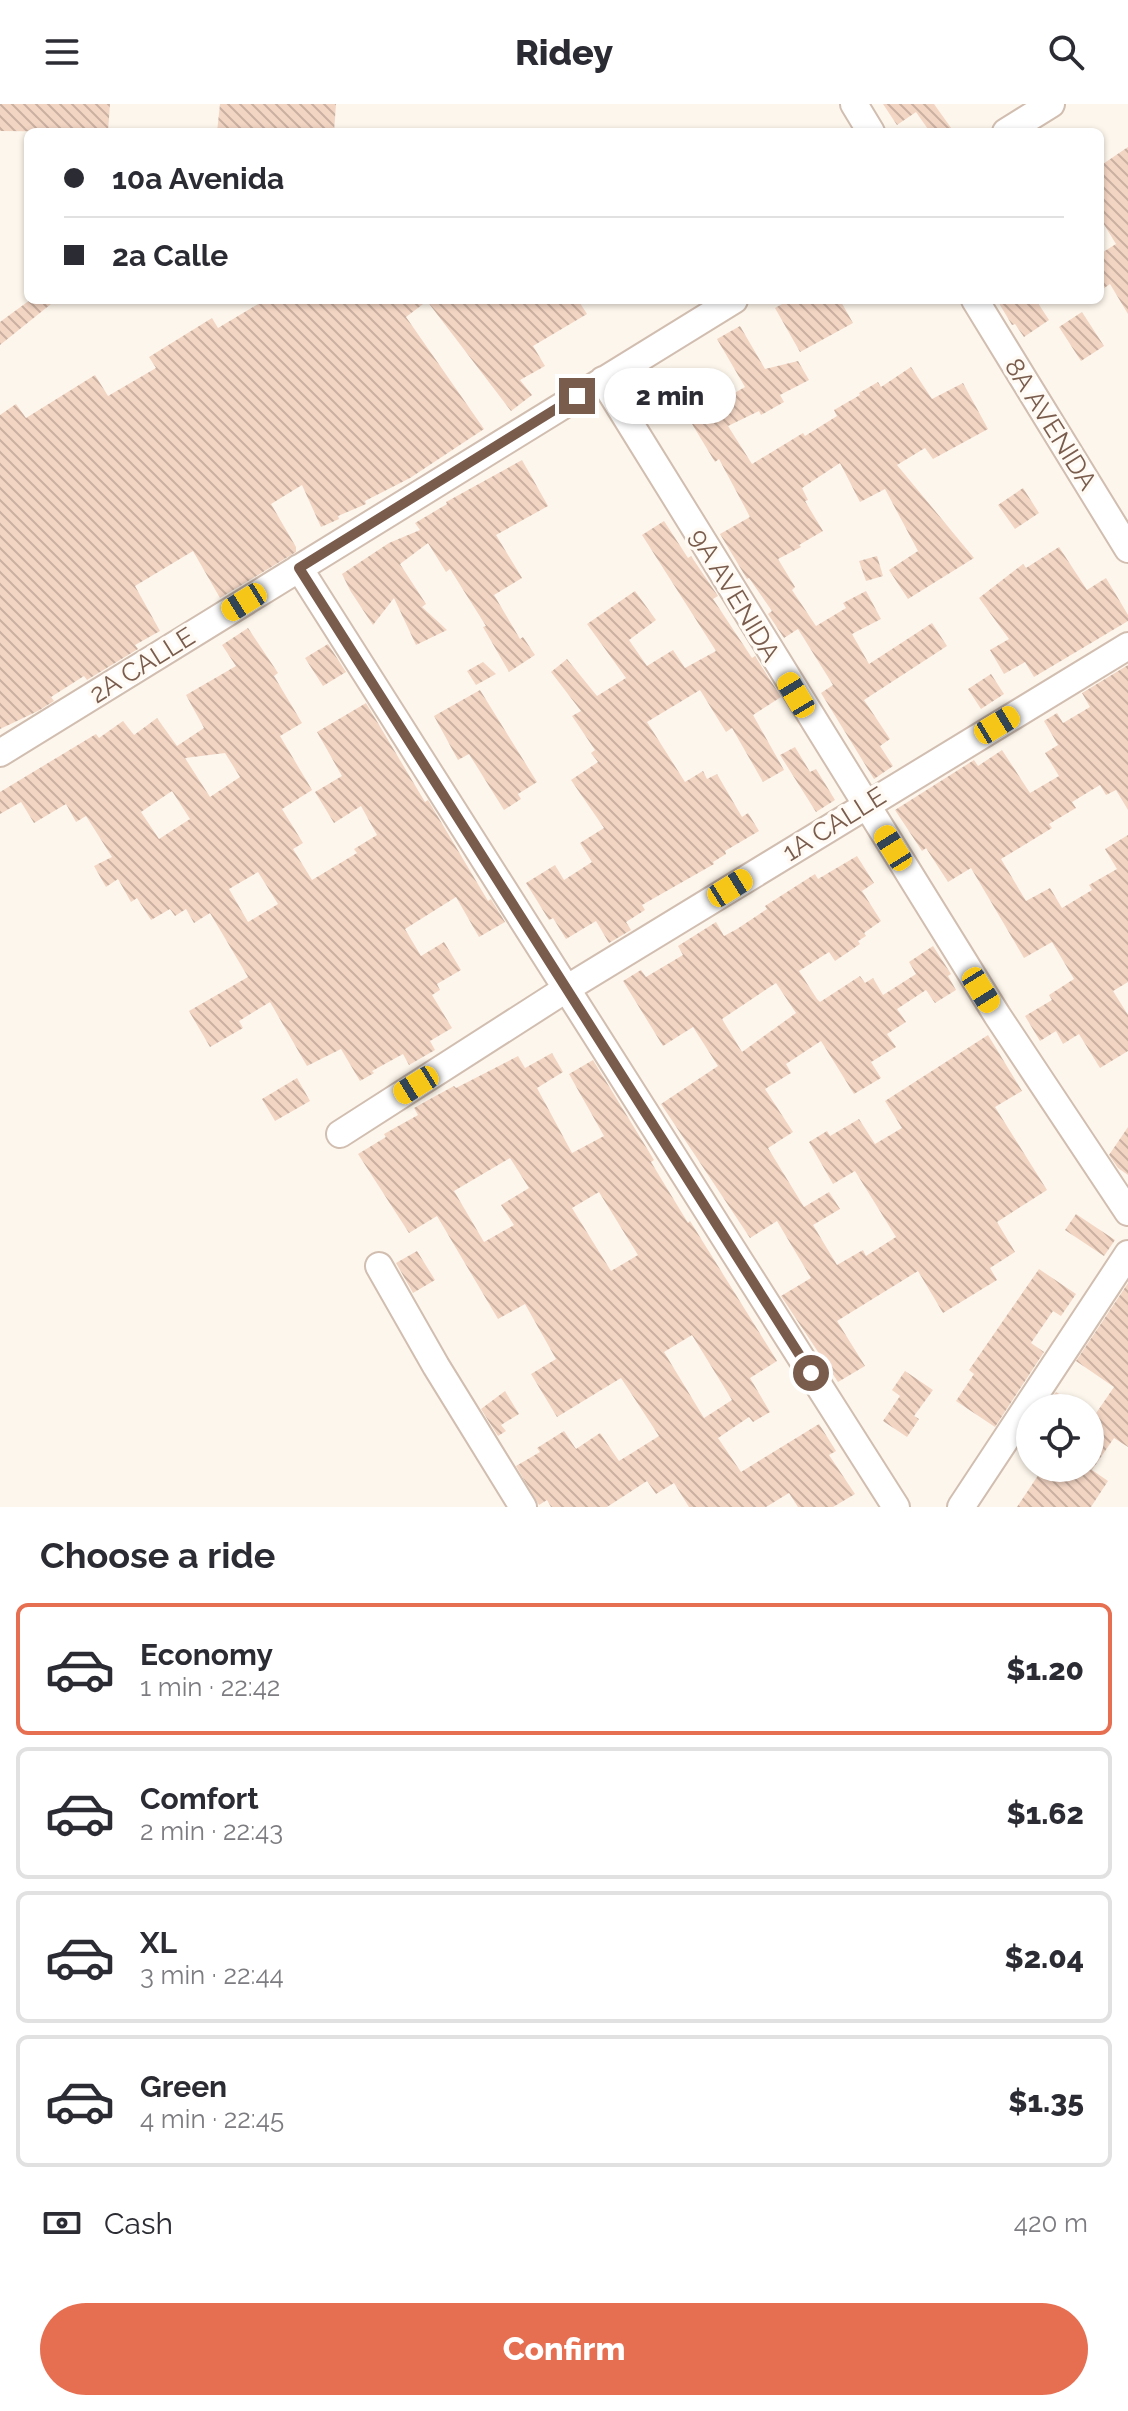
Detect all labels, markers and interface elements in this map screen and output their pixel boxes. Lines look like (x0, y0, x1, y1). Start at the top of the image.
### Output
icon: menu (40, 30, 84, 74)
icon: search (1044, 30, 1088, 74)
text: Ridey (515, 31, 613, 73)
text: 10a Avenida (112, 161, 284, 196)
text: 2a Calle (112, 238, 228, 273)
street label: 8A AVENIDA (999, 353, 1104, 496)
callout: 2 min (605, 368, 737, 424)
route end (559, 378, 595, 414)
text: 2 min (636, 381, 704, 411)
street label: 9A AVENIDA (684, 523, 787, 667)
car (217, 579, 271, 625)
street label: 2A CALLE (84, 621, 200, 709)
car (773, 668, 819, 722)
car (970, 702, 1024, 748)
street label: 1A CALLE (777, 781, 891, 867)
car (870, 821, 916, 875)
car (703, 865, 757, 911)
car (958, 963, 1004, 1017)
car (389, 1062, 443, 1108)
route start (793, 1355, 829, 1391)
map controls (1016, 1394, 1104, 1482)
button: locate (1016, 1394, 1104, 1482)
text: Choose a ride (40, 1534, 275, 1576)
icon: car (44, 1633, 116, 1705)
text: Economy (140, 1637, 273, 1672)
text: $1.20 (1006, 1652, 1084, 1687)
text: 1 min · 22:42 (140, 1672, 280, 1702)
icon: car (44, 1777, 116, 1849)
text: Comfort (140, 1781, 259, 1816)
text: $1.62 (1006, 1796, 1084, 1831)
text: 2 min · 22:43 (140, 1816, 283, 1846)
icon: car (44, 1921, 116, 1993)
text: XL (140, 1925, 177, 1960)
text: $2.04 (1004, 1940, 1084, 1975)
text: 3 min · 22:44 (140, 1960, 284, 1990)
icon: car (44, 2065, 116, 2137)
text: Green (140, 2069, 227, 2104)
text: $1.35 (1008, 2084, 1084, 2119)
text: 4 min · 22:45 (140, 2104, 284, 2134)
icon: cash (40, 2201, 84, 2245)
text: Cash (104, 2206, 173, 2241)
text: 420 m (1014, 2208, 1088, 2238)
button: Confirm (40, 2303, 1088, 2395)

